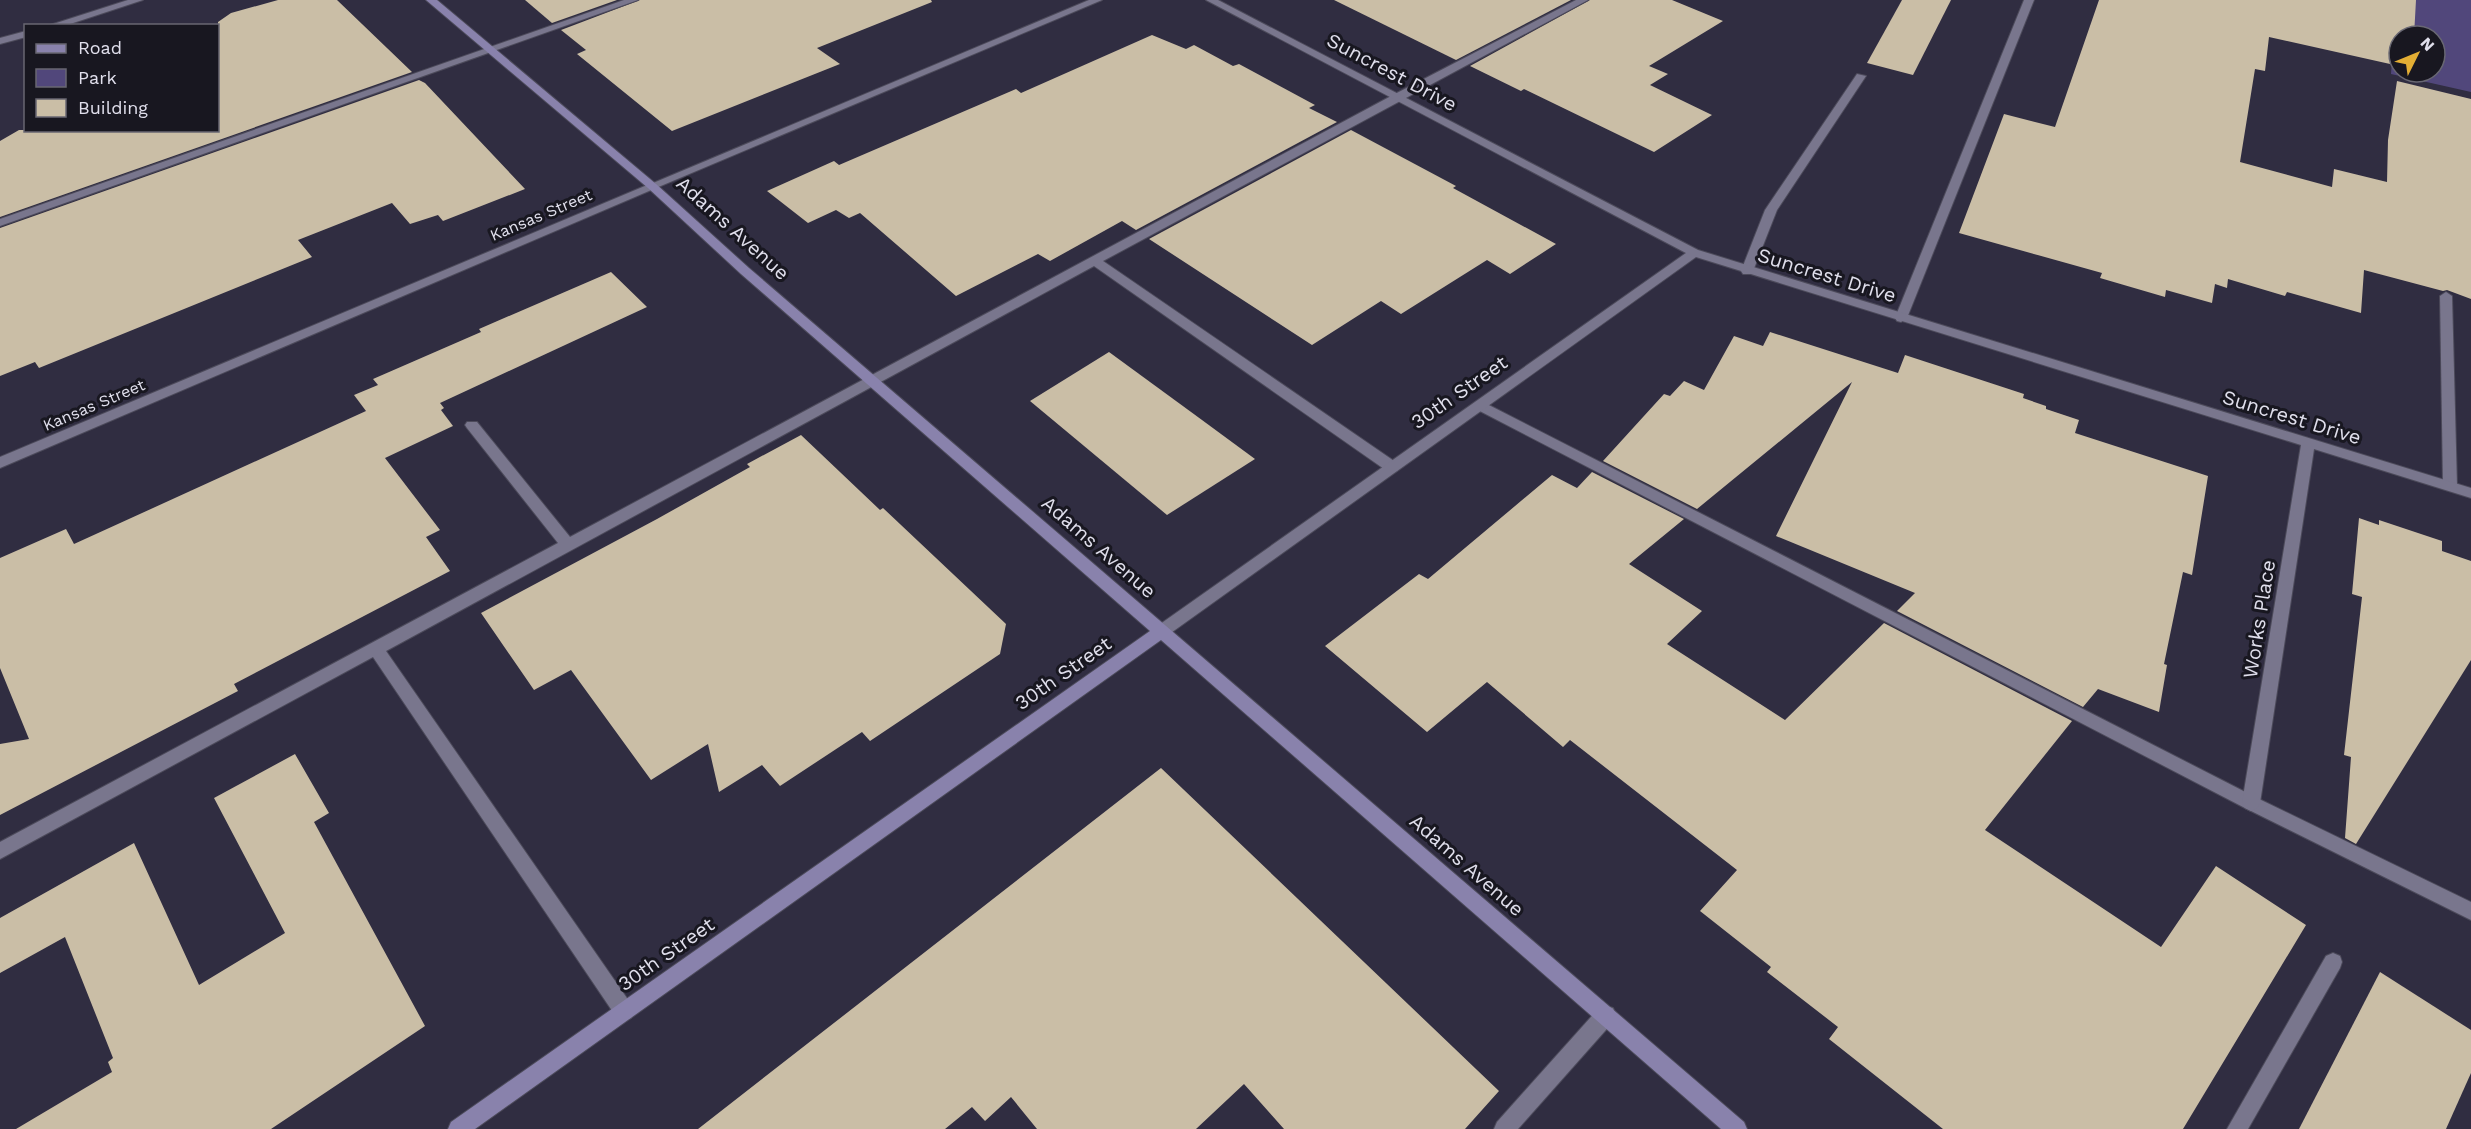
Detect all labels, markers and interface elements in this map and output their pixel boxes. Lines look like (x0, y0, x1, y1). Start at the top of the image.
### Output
legend (24, 24, 219, 132)
north arrow (2387, 24, 2447, 84)
street label: Suncrest Drive (1323, 28, 1461, 116)
text: N (2417, 33, 2439, 55)
text: Road (78, 37, 122, 58)
text: Park (78, 67, 117, 88)
text: Building (78, 97, 148, 118)
street label: Adams Avenue (672, 171, 794, 285)
street label: Kansas Street (487, 185, 595, 245)
street label: Suncrest Drive (1755, 243, 1899, 307)
street label: 30th Street (1406, 350, 1512, 434)
street label: Kansas Street (40, 375, 148, 435)
street label: Suncrest Drive (2220, 385, 2364, 449)
street label: Adams Avenue (1037, 491, 1161, 603)
street label: Works Place (2238, 558, 2280, 680)
street label: 30th Street (1010, 631, 1116, 715)
street label: Adams Avenue (1405, 809, 1529, 921)
street label: 30th Street (613, 912, 719, 996)

